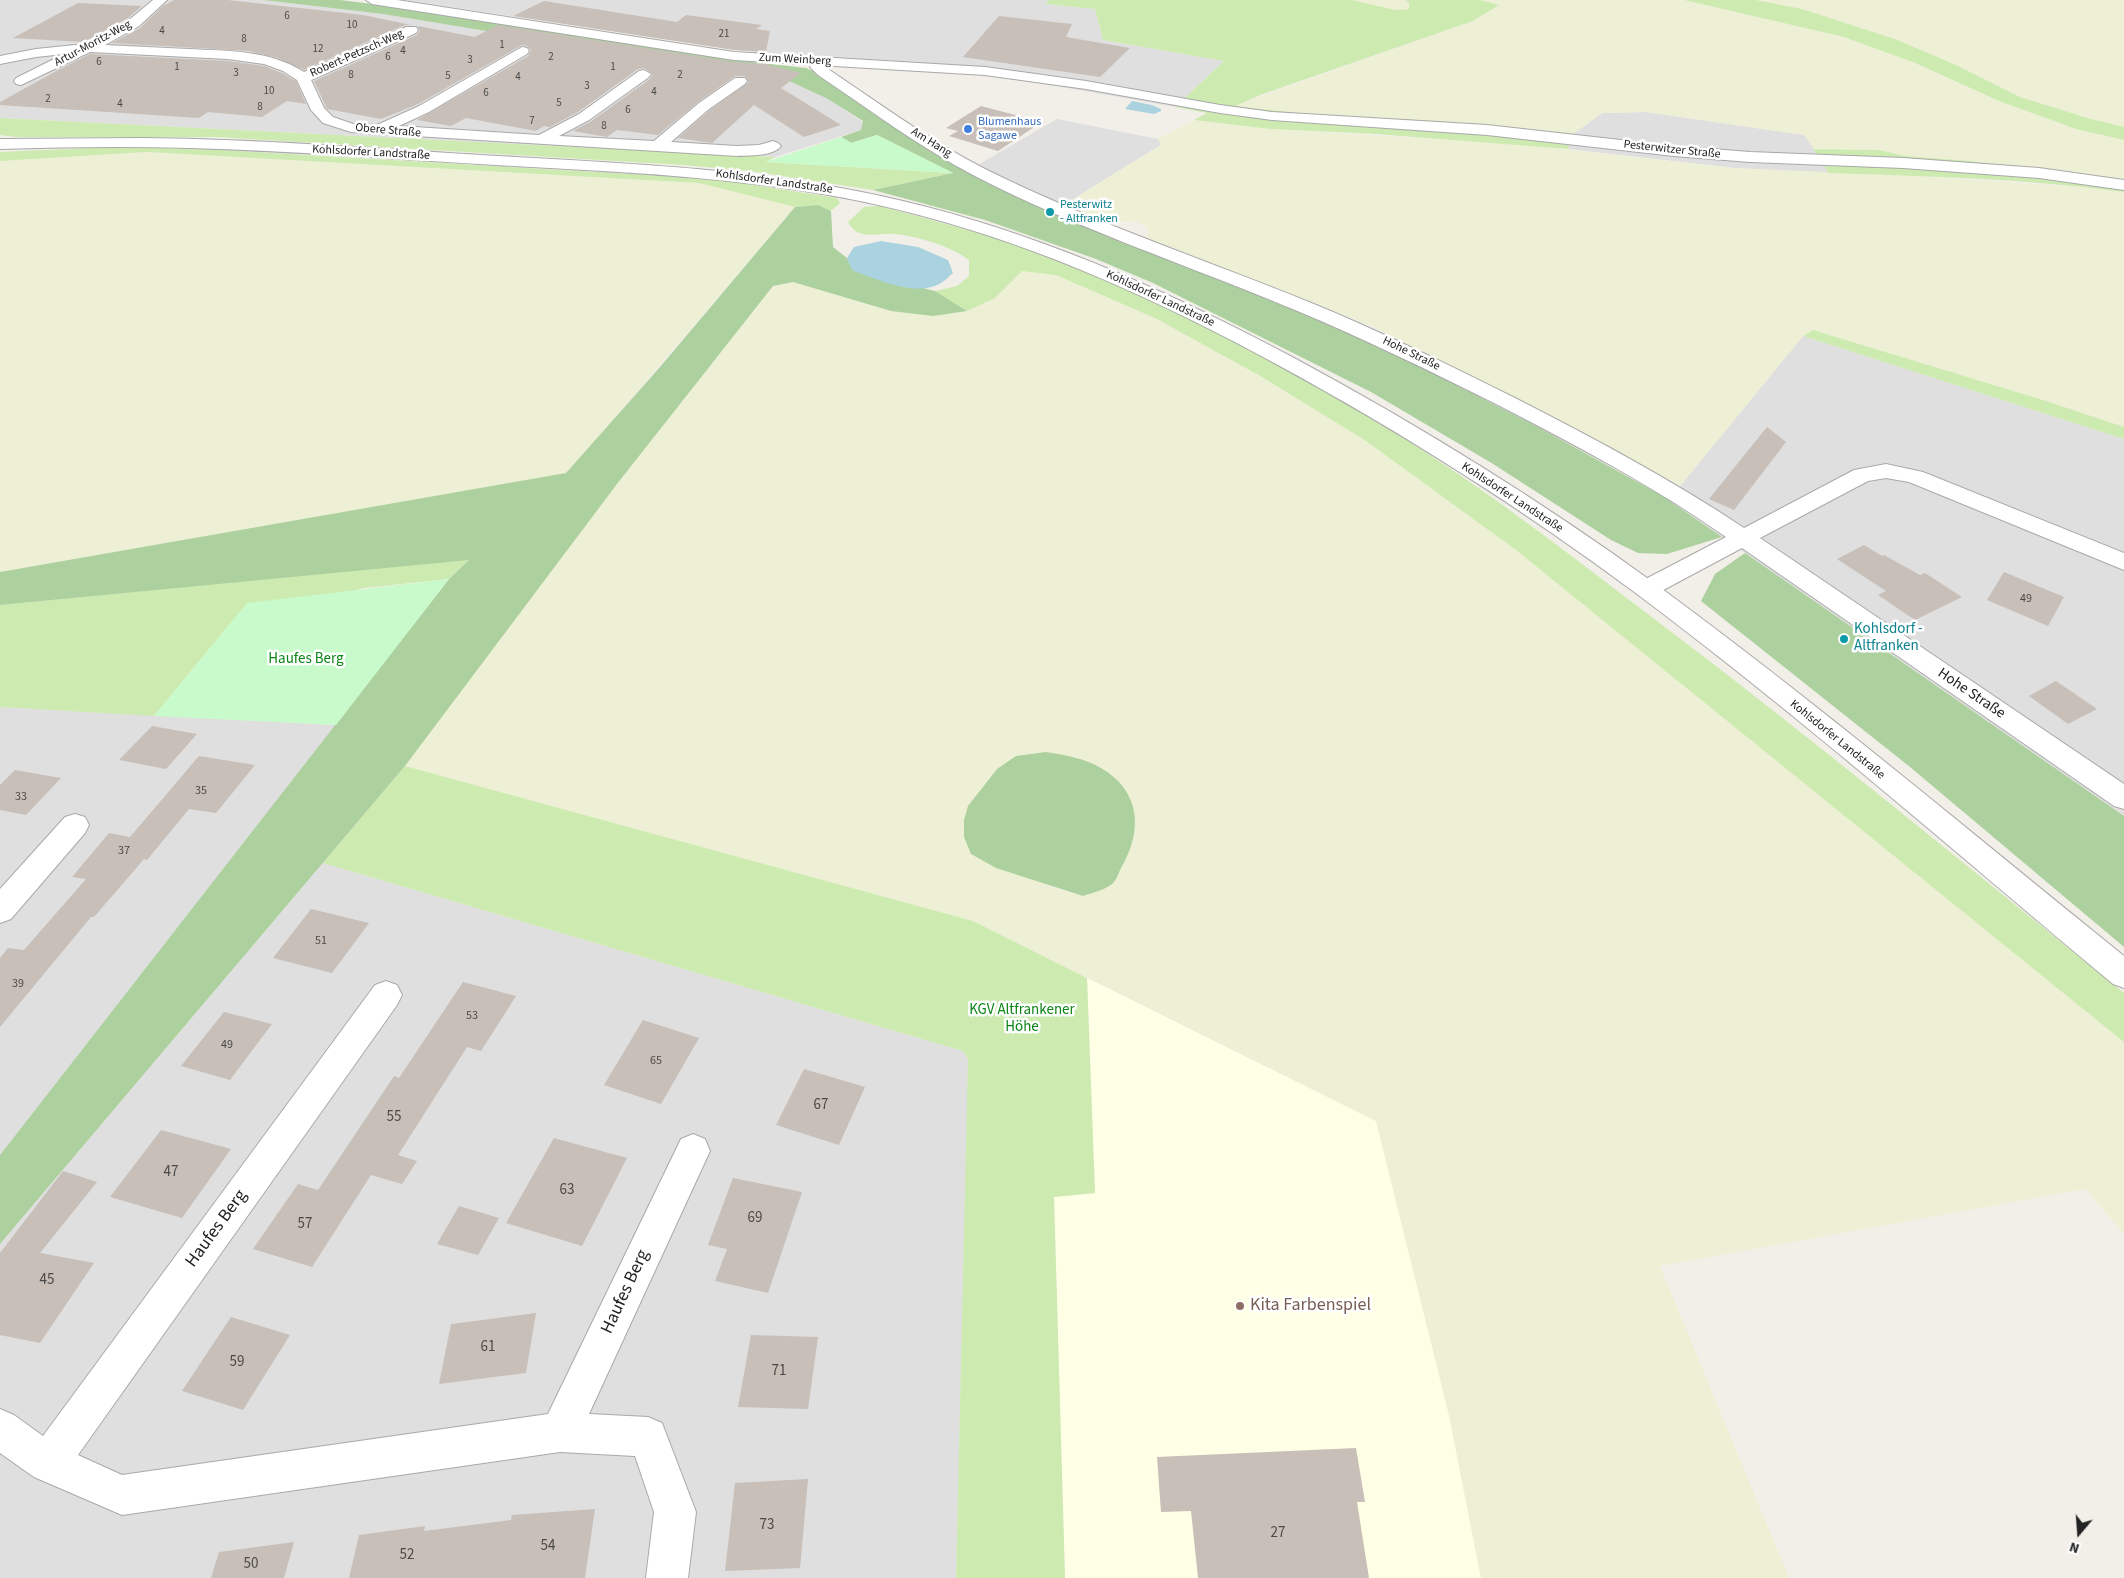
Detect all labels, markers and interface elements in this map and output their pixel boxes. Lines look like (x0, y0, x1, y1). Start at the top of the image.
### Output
house number: 6 (284, 10, 290, 24)
street label: Artur-Moritz-Weg (52, 18, 134, 70)
house number: 10 (347, 19, 357, 33)
house number: 4 (159, 25, 165, 39)
street label: Robert-Petzsch-Weg (308, 27, 406, 81)
house number: 21 (719, 28, 729, 42)
house number: 8 (241, 33, 247, 47)
house number: 1 (499, 39, 505, 53)
house number: 12 (313, 43, 323, 57)
house number: 4 (400, 45, 406, 59)
house number: 6 (385, 51, 391, 65)
house number: 2 (548, 51, 554, 65)
street label: Zum Weinberg (758, 51, 832, 69)
house number: 3 (467, 54, 473, 68)
house number: 6 (96, 56, 102, 70)
house number: 1 (174, 61, 180, 75)
house number: 1 (610, 61, 616, 75)
house number: 3 (233, 67, 239, 81)
house number: 8 (348, 69, 354, 83)
house number: 2 (677, 69, 683, 83)
house number: 5 (445, 70, 451, 84)
house number: 4 (515, 71, 521, 85)
house number: 3 (584, 80, 590, 94)
house number: 10 (264, 85, 274, 99)
house number: 4 (651, 86, 657, 100)
house number: 6 (483, 87, 489, 101)
house number: 2 (45, 93, 51, 107)
house number: 5 (556, 97, 562, 111)
house number: 4 (117, 98, 123, 112)
house number: 8 (257, 101, 263, 115)
house number: 6 (625, 104, 631, 118)
house number: 7 (529, 115, 535, 129)
place label: Blumenhaus Sagawe (978, 115, 1041, 143)
house number: 8 (601, 120, 607, 134)
street label: Obere Straße (355, 121, 421, 141)
marker: Blumenhaus Sagawe (962, 123, 974, 135)
street label: Am Hang (908, 125, 954, 161)
street label: Pesterwitzer Straße (1623, 138, 1721, 162)
street label: Kohlsdorfer Landstraße (312, 143, 430, 163)
street label: Kohlsdorfer Landstraße (715, 167, 833, 197)
place label: Pesterwitz - Altfranken (1060, 198, 1118, 226)
marker: Pesterwitz - Altfranken (1044, 206, 1056, 218)
street label: Kohlsdorfer Landstraße (1104, 268, 1216, 330)
street label: Hohe Straße (1380, 334, 1442, 374)
street label: Kohlsdorfer Landstraße (1459, 460, 1565, 536)
house number: 49 (2020, 592, 2032, 606)
place label: Kohlsdorf - Altfranken (1854, 621, 1923, 656)
marker: Kohlsdorf - Altfranken (1838, 633, 1850, 645)
park label: Haufes Berg (268, 651, 344, 669)
street label: Hohe Straße (1934, 665, 2008, 723)
street label: Kohlsdorfer Landstraße (1787, 697, 1887, 783)
house number: 35 (195, 784, 207, 798)
house number: 33 (15, 790, 27, 804)
house number: 37 (118, 844, 130, 858)
house number: 51 (315, 934, 327, 948)
house number: 39 (12, 977, 24, 991)
park label: KGV Altfrankener Höhe (969, 1002, 1075, 1037)
house number: 53 (466, 1009, 478, 1023)
house number: 49 (221, 1038, 233, 1052)
house number: 65 (650, 1054, 662, 1068)
house number: 67 (814, 1097, 828, 1115)
house number: 55 (387, 1109, 401, 1127)
house number: 47 (164, 1164, 178, 1182)
house number: 63 (560, 1182, 574, 1200)
street label: Haufes Berg (182, 1186, 252, 1272)
house number: 69 (748, 1210, 762, 1228)
house number: 57 (298, 1216, 312, 1234)
street label: Haufes Berg (597, 1246, 655, 1338)
house number: 45 (40, 1272, 54, 1290)
place label: Kita Farbenspiel (1250, 1295, 1371, 1317)
marker: Kita Farbenspiel (1234, 1300, 1246, 1312)
house number: 61 (481, 1339, 495, 1357)
house number: 59 (230, 1354, 244, 1372)
house number: 71 (772, 1363, 786, 1381)
north arrow (2054, 1508, 2104, 1558)
house number: 73 (760, 1517, 774, 1535)
house number: 27 (1271, 1525, 1285, 1543)
text: N (2067, 1536, 2082, 1558)
house number: 54 (541, 1538, 555, 1556)
house number: 52 (400, 1547, 414, 1565)
house number: 50 (244, 1556, 258, 1574)

